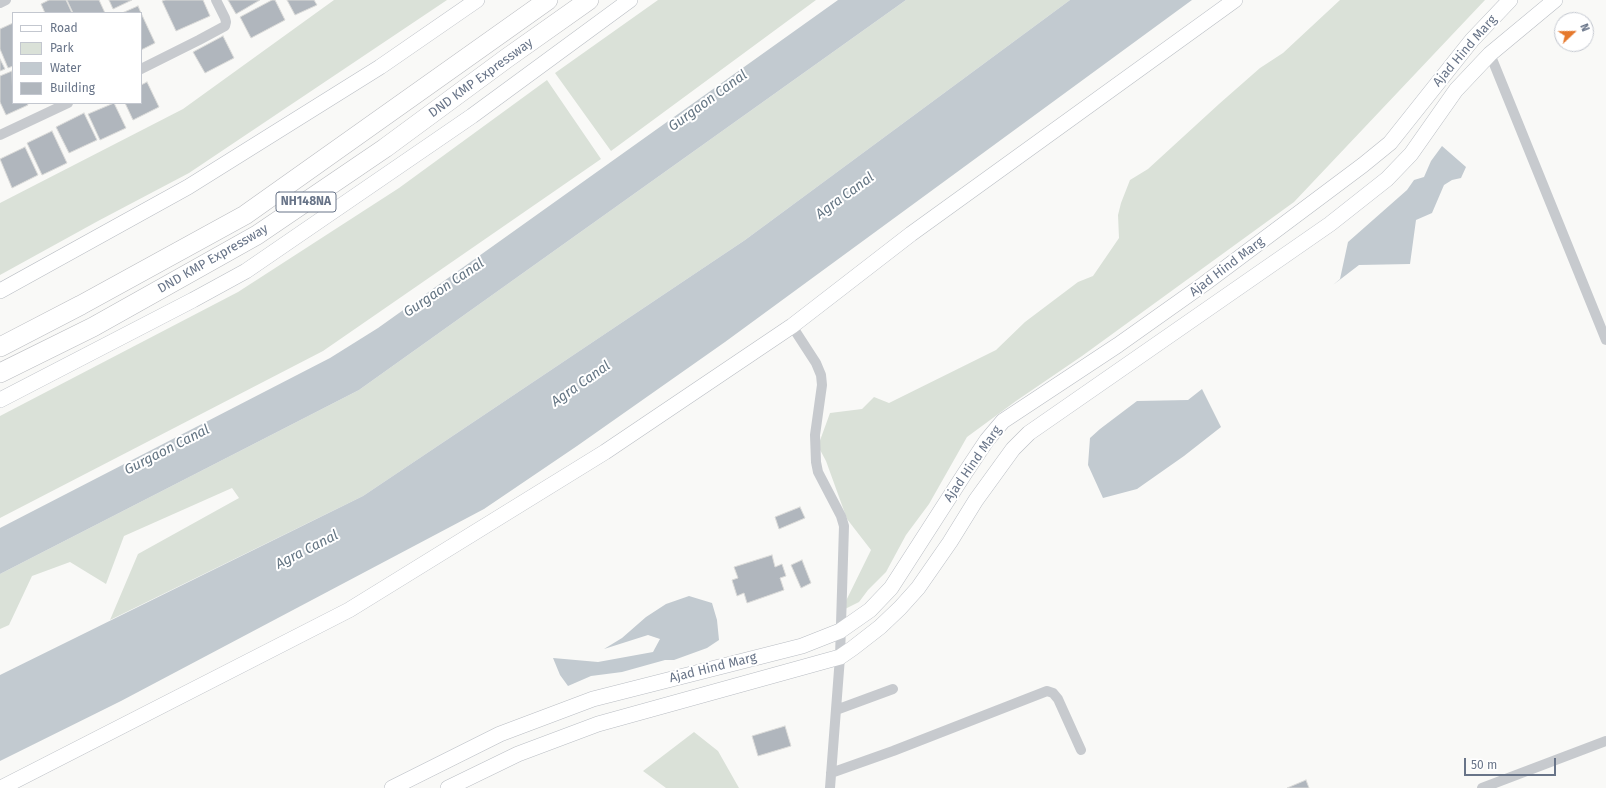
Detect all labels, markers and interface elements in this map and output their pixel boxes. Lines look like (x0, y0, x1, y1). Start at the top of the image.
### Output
legend (12, 12, 142, 104)
street label: Ajad Hind Marg (1430, 12, 1500, 90)
north arrow (1554, 12, 1594, 52)
text: Road (50, 21, 78, 35)
text: N (1577, 22, 1592, 34)
street label: DND KMP Expressway (426, 35, 536, 121)
text: Park (50, 41, 74, 55)
text: Water (50, 61, 81, 75)
water label: Gurgaon Canal (665, 67, 751, 135)
text: Building (50, 81, 95, 95)
water label: Agra Canal (813, 169, 877, 223)
road number: NH148NA (276, 192, 336, 212)
street label: DND KMP Expressway (155, 221, 271, 297)
street label: Ajad Hind Marg (1187, 234, 1267, 300)
water label: Gurgaon Canal (401, 255, 487, 321)
water label: Agra Canal (548, 358, 614, 410)
water label: Gurgaon Canal (122, 421, 212, 479)
street label: Ajad Hind Marg (941, 423, 1005, 505)
water label: Agra Canal (273, 527, 341, 573)
street label: Ajad Hind Marg (668, 650, 758, 686)
scale bar (1466, 750, 1558, 776)
text: 50 m (1471, 758, 1497, 772)

